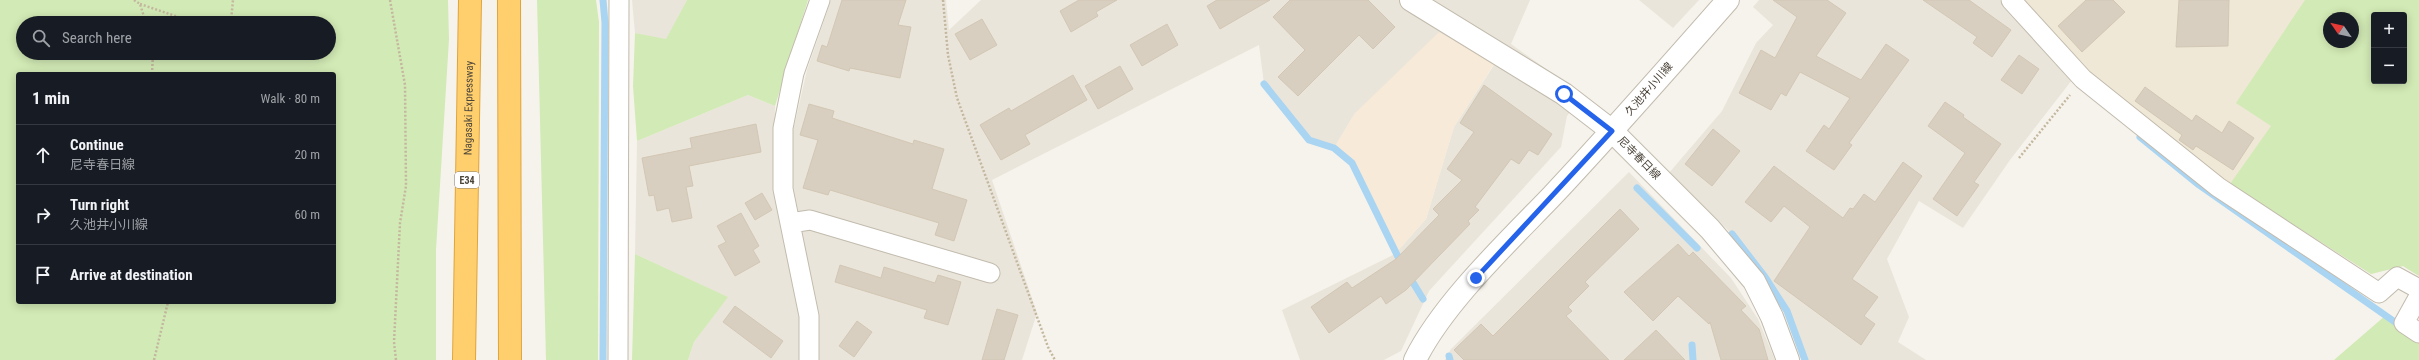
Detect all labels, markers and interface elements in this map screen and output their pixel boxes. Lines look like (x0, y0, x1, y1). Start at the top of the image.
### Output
north arrow (2323, 12, 2359, 48)
map controls (2371, 12, 2407, 84)
button: + (2371, 12, 2407, 48)
search box (16, 16, 336, 60)
icon: search (30, 27, 52, 49)
text: Search here (62, 29, 132, 47)
button: − (2371, 48, 2407, 84)
street label: Nagasaki Expressway (461, 60, 475, 155)
street label: 久池井小川線 (1622, 60, 1676, 118)
route start (1555, 85, 1573, 103)
text: 1 min (32, 88, 70, 108)
text: Walk · 80 m (260, 91, 320, 106)
street label: 尼寺春日線 (1615, 134, 1663, 182)
text: Continue (70, 136, 124, 154)
icon: ahead (32, 144, 54, 166)
text: 20 m (294, 147, 320, 162)
text: 尼寺春日線 (70, 157, 135, 172)
road number: E34 (455, 172, 479, 188)
text: Turn right (70, 196, 129, 214)
icon: right (32, 204, 54, 226)
text: 60 m (294, 207, 320, 222)
text: 久池井小川線 (70, 217, 148, 232)
icon: arrive (32, 264, 54, 286)
text: Arrive at destination (70, 266, 193, 284)
route end (1467, 269, 1485, 287)

